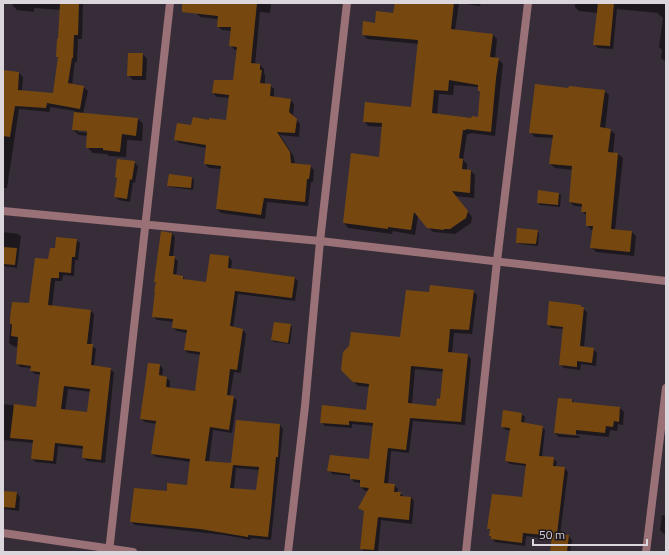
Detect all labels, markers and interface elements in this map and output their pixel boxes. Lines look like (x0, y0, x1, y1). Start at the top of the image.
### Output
scale bar (533, 521, 647, 547)
text: 50 m (539, 525, 565, 544)

